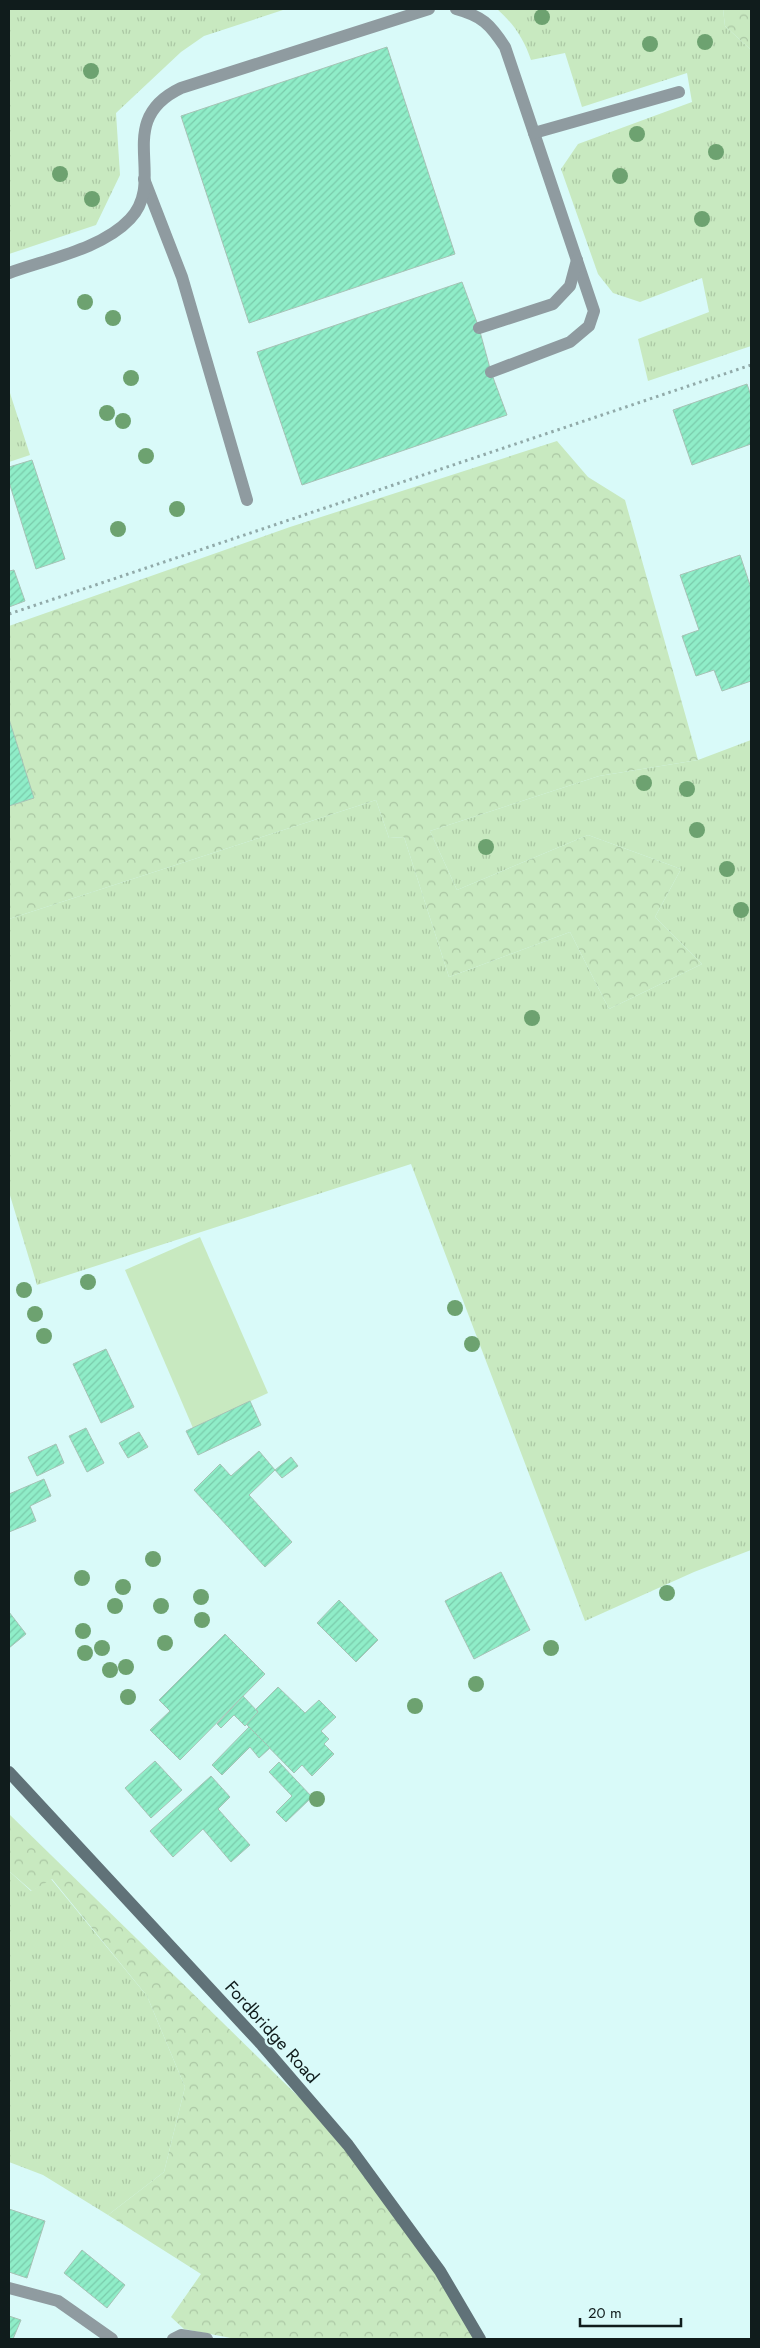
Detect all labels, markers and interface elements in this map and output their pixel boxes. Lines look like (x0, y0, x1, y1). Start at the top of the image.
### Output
street label: Fordbridge Road (219, 1975, 325, 2089)
scale bar (580, 2296, 681, 2328)
text: 20 m (588, 2302, 622, 2324)

